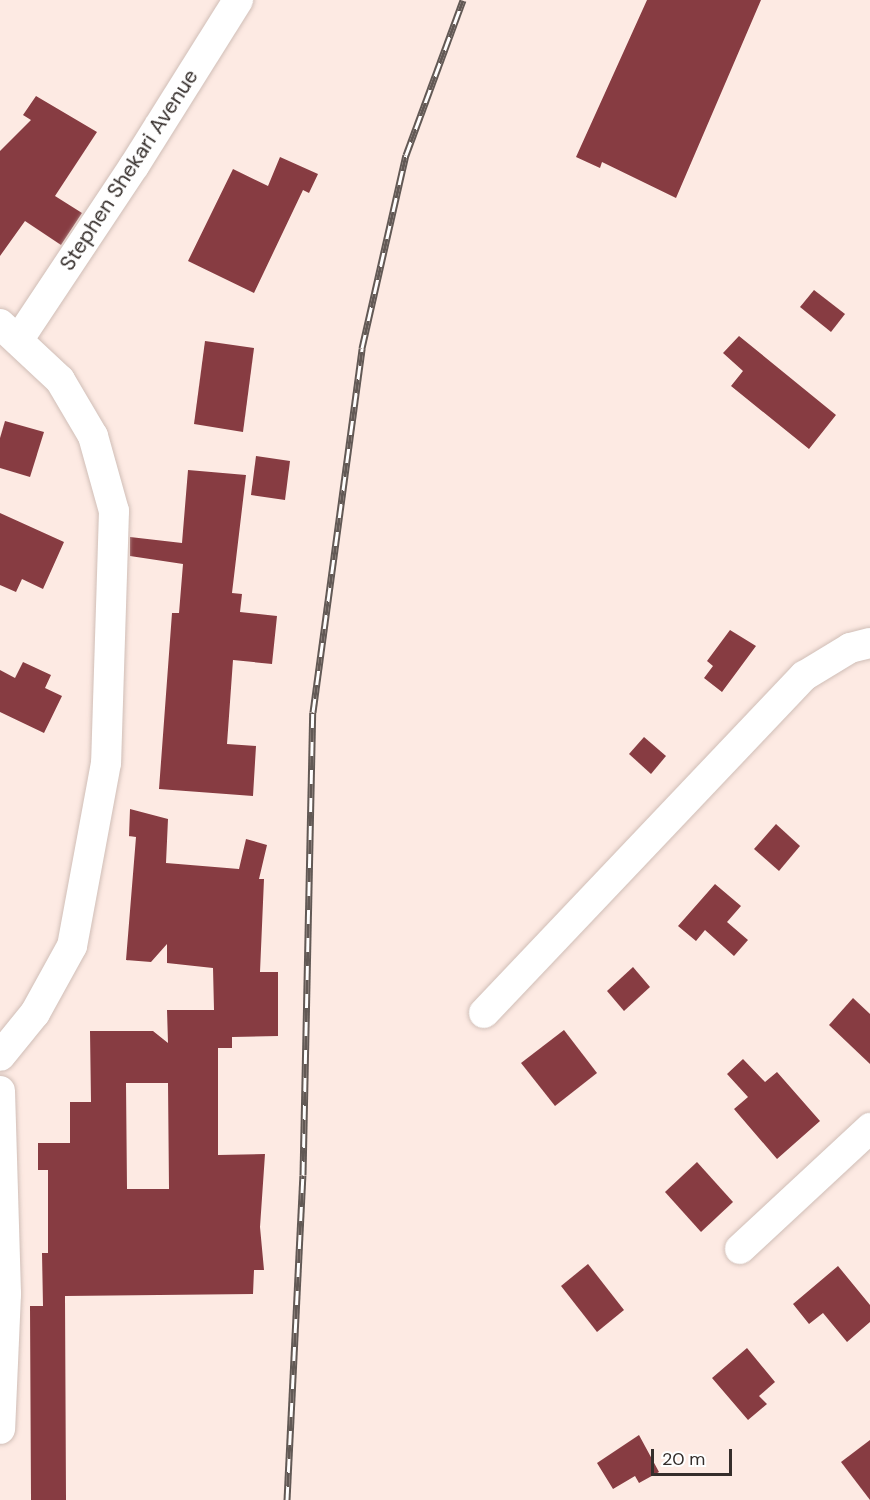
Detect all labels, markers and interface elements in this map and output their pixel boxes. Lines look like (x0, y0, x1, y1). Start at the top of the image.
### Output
street label: Stephen Shekari Avenue (55, 65, 203, 275)
scale bar (654, 1437, 735, 1475)
text: 20 m (662, 1447, 705, 1471)

